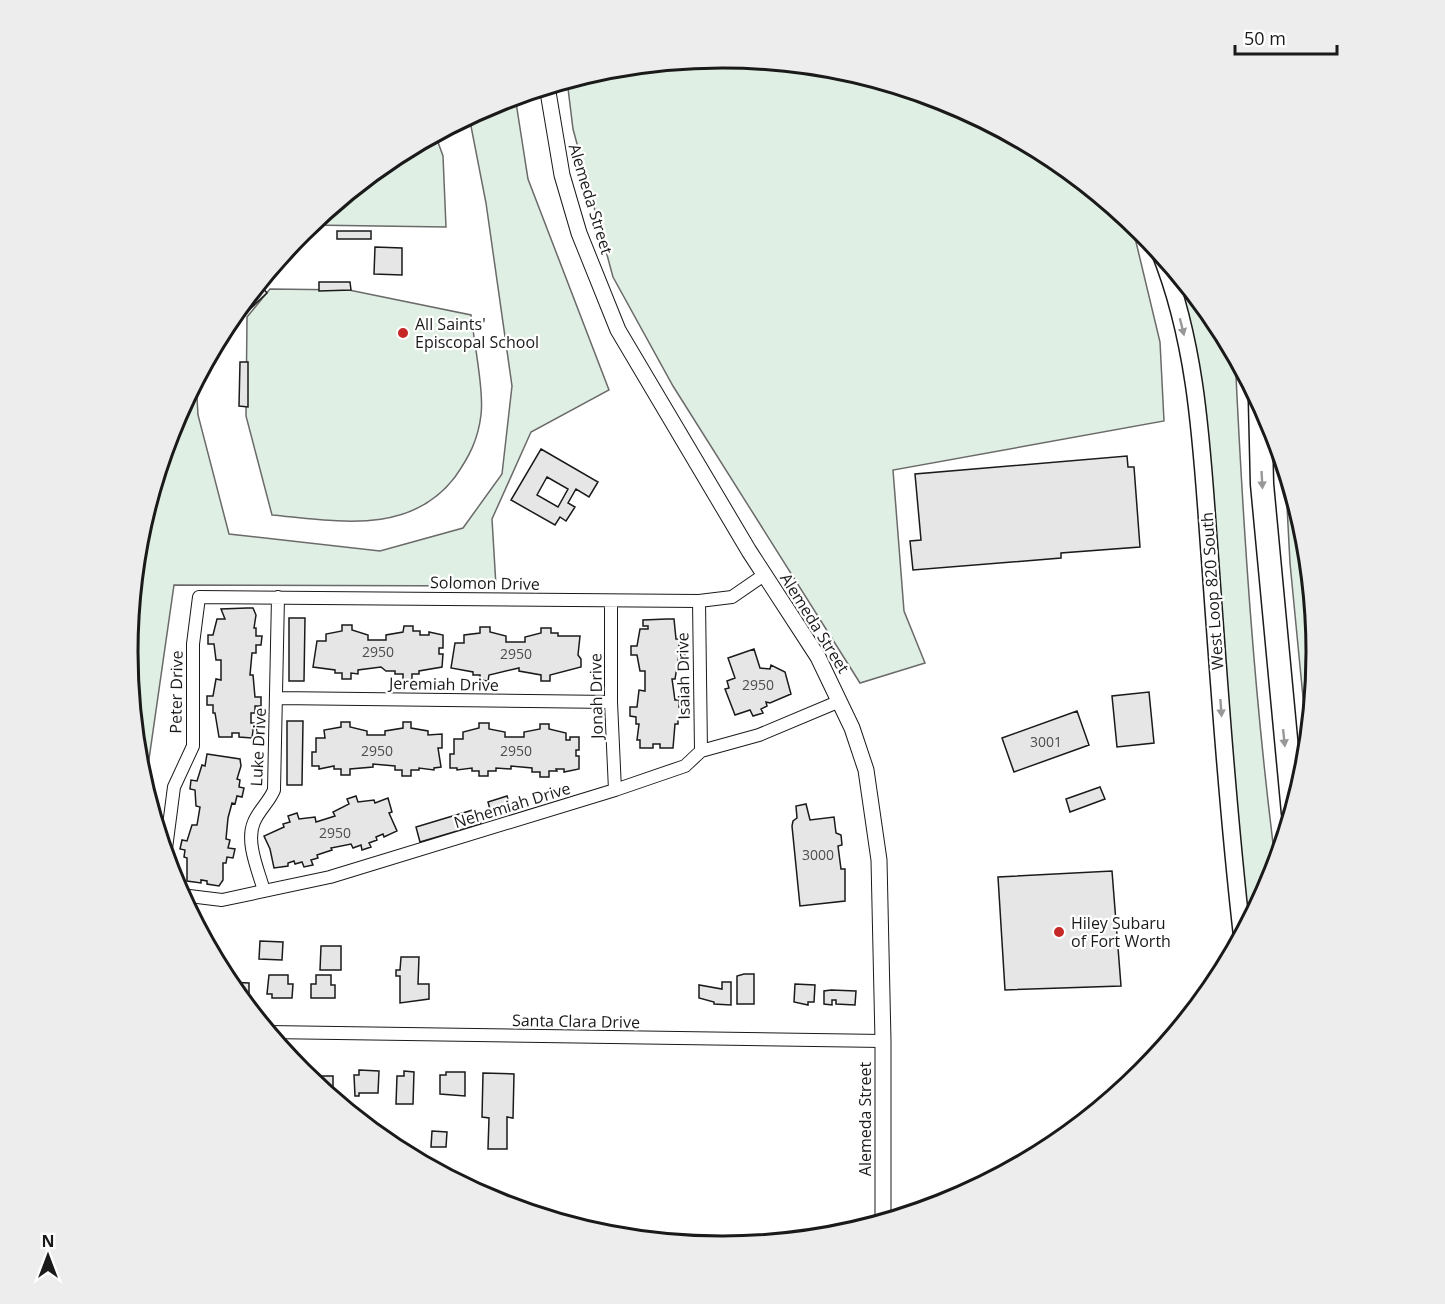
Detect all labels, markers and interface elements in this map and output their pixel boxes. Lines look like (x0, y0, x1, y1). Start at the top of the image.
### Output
scale bar (1235, 18, 1337, 56)
text: 50 m (1244, 26, 1286, 50)
street label: Alemeda Street (564, 141, 618, 257)
place label: All Saints' Episcopal School (415, 313, 539, 353)
one-way arrow (1177, 317, 1187, 336)
marker: All Saints' Episcopal School (396, 326, 410, 340)
one-way arrow (1258, 471, 1267, 490)
street label: West Loop 820 South (1196, 511, 1228, 671)
street label: Alemeda Street (775, 569, 855, 678)
street label: Solomon Drive (430, 571, 540, 595)
street label: Isaiah Drive (671, 632, 695, 720)
house number: 2950 (362, 642, 394, 661)
house number: 2950 (500, 644, 532, 663)
street label: Peter Drive (164, 650, 188, 734)
street label: Jonah Drive (584, 653, 608, 741)
street label: Jeremiah Drive (387, 672, 499, 696)
house number: 2950 (742, 675, 774, 694)
one-way arrow (1216, 698, 1226, 717)
street label: Luke Drive (245, 707, 271, 787)
one-way arrow (1279, 728, 1289, 747)
house number: 3001 (1030, 732, 1062, 751)
house number: 2950 (361, 741, 393, 760)
house number: 2950 (500, 741, 532, 760)
street label: Nehemiah Drive (451, 777, 573, 833)
house number: 2950 (319, 823, 351, 842)
house number: 3000 (802, 845, 834, 864)
place label: Hiley Subaru of Fort Worth (1071, 912, 1171, 952)
marker: Hiley Subaru of Fort Worth (1052, 925, 1066, 939)
street label: Santa Clara Drive (512, 1009, 640, 1033)
street label: Alemeda Street (854, 1061, 876, 1176)
north arrow (18, 1226, 78, 1286)
text: N (41, 1230, 55, 1252)

